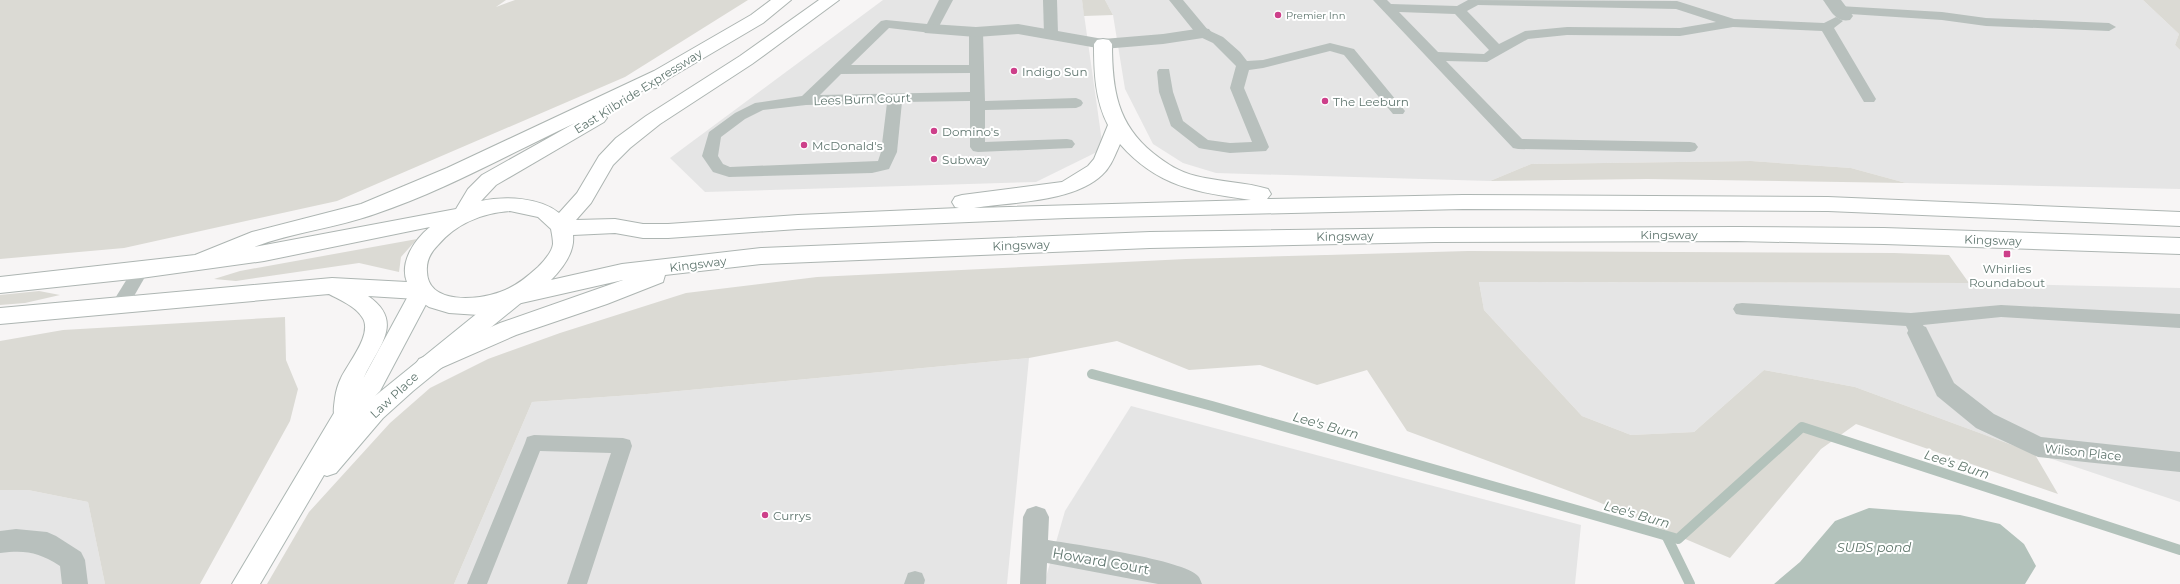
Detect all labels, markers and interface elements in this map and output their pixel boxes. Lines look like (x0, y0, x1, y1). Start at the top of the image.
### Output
place label: Premier Inn (1286, 9, 1345, 22)
marker: Premier Inn (1273, 10, 1283, 20)
street label: East Kilbride Expressway (571, 45, 705, 137)
place label: Indigo Sun (1022, 64, 1088, 79)
marker: Indigo Sun (1009, 66, 1019, 76)
street label: Lees Burn Court (813, 90, 911, 108)
place label: The Leeburn (1333, 94, 1409, 109)
marker: The Leeburn (1320, 96, 1330, 106)
place label: Domino's (942, 124, 999, 139)
marker: Domino's (929, 126, 939, 136)
place label: McDonald's (812, 138, 883, 153)
marker: McDonald's (799, 140, 809, 150)
place label: Subway (942, 152, 990, 167)
marker: Subway (929, 154, 939, 164)
street label: Kingsway (1640, 227, 1698, 242)
street label: Kingsway (1316, 228, 1374, 244)
street label: Kingsway (1964, 232, 2022, 249)
street label: Kingsway (992, 236, 1050, 253)
marker: Whirlies Roundabout (2002, 249, 2012, 259)
street label: Kingsway (669, 253, 728, 275)
place label: Whirlies Roundabout (1969, 261, 2045, 290)
street label: Law Place (367, 369, 421, 421)
water label: Lee's Burn (1291, 408, 1361, 442)
street label: Wilson Place (2044, 441, 2122, 463)
water label: Lee's Burn (1922, 446, 1992, 482)
water label: Lee's Burn (1602, 497, 1672, 531)
place label: Currys (773, 508, 811, 523)
marker: Currys (760, 510, 770, 520)
water label: SUDS pond (1837, 539, 1912, 555)
street label: Howard Court (1051, 544, 1151, 578)

